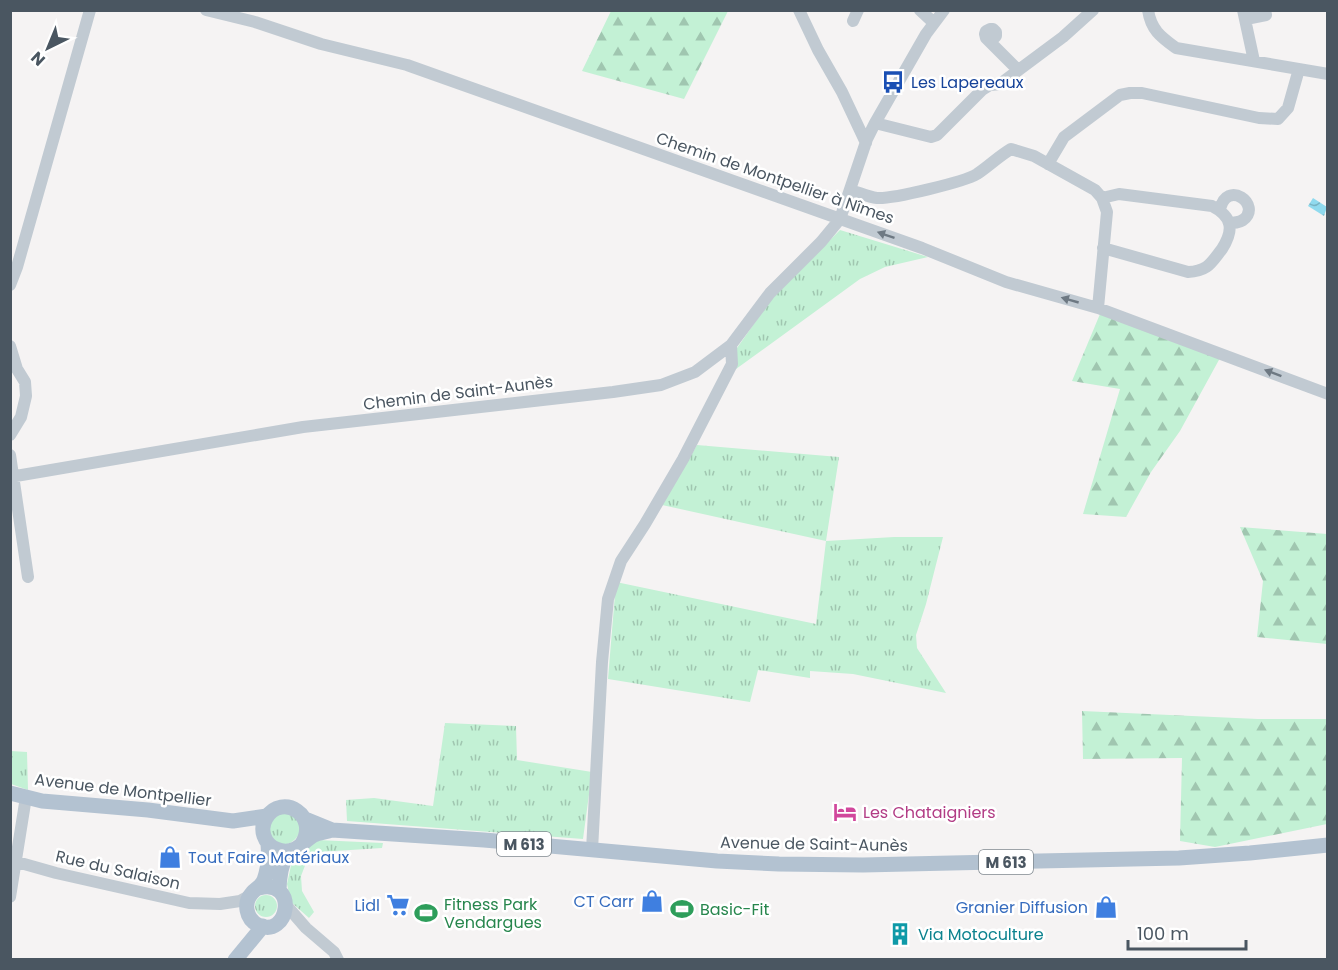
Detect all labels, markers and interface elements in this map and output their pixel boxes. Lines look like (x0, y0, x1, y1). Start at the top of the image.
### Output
north arrow (18, 18, 78, 78)
text: N (26, 46, 50, 71)
bus stop icon: Les Lapereaux (880, 69, 906, 95)
place label: Les Lapereaux (911, 71, 1024, 94)
street label: Chemin de Montpellier à Nîmes (653, 126, 897, 230)
one-way arrow (877, 229, 895, 239)
one-way arrow (1061, 295, 1079, 304)
one-way arrow (1264, 368, 1282, 378)
street label: Chemin de Saint-Aunès (362, 370, 554, 416)
street label: Avenue de Montpellier (33, 768, 213, 812)
hotel icon: Les Chataigniers (832, 799, 858, 825)
place label: Les Chataigniers (863, 801, 996, 824)
street label: Avenue de Saint-Aunès (720, 831, 908, 857)
road number: M 613 (497, 832, 551, 856)
street label: Rue du Salaison (53, 844, 183, 896)
shop icon: Tout Faire Matériaux (157, 844, 183, 870)
place label: Tout Faire Matériaux (188, 846, 350, 869)
road number: M 613 (979, 850, 1033, 874)
shop icon: CT Carr (639, 888, 665, 914)
place label: CT Carr (574, 890, 634, 913)
supermarket icon: Lidl (385, 892, 411, 918)
place label: Fitness Park Vendargues (444, 893, 542, 934)
place label: Lidl (354, 894, 380, 917)
shop icon: Granier Diffusion (1093, 894, 1119, 920)
sports icon: Basic-Fit (669, 896, 695, 922)
place label: Granier Diffusion (956, 896, 1088, 919)
place label: Basic-Fit (700, 898, 769, 921)
sports icon: Fitness Park Vendargues (413, 900, 439, 926)
scale bar (1128, 913, 1246, 951)
building icon: Via Motoculture (887, 921, 913, 947)
text: 100 m (1137, 921, 1189, 946)
place label: Via Motoculture (918, 923, 1044, 946)

